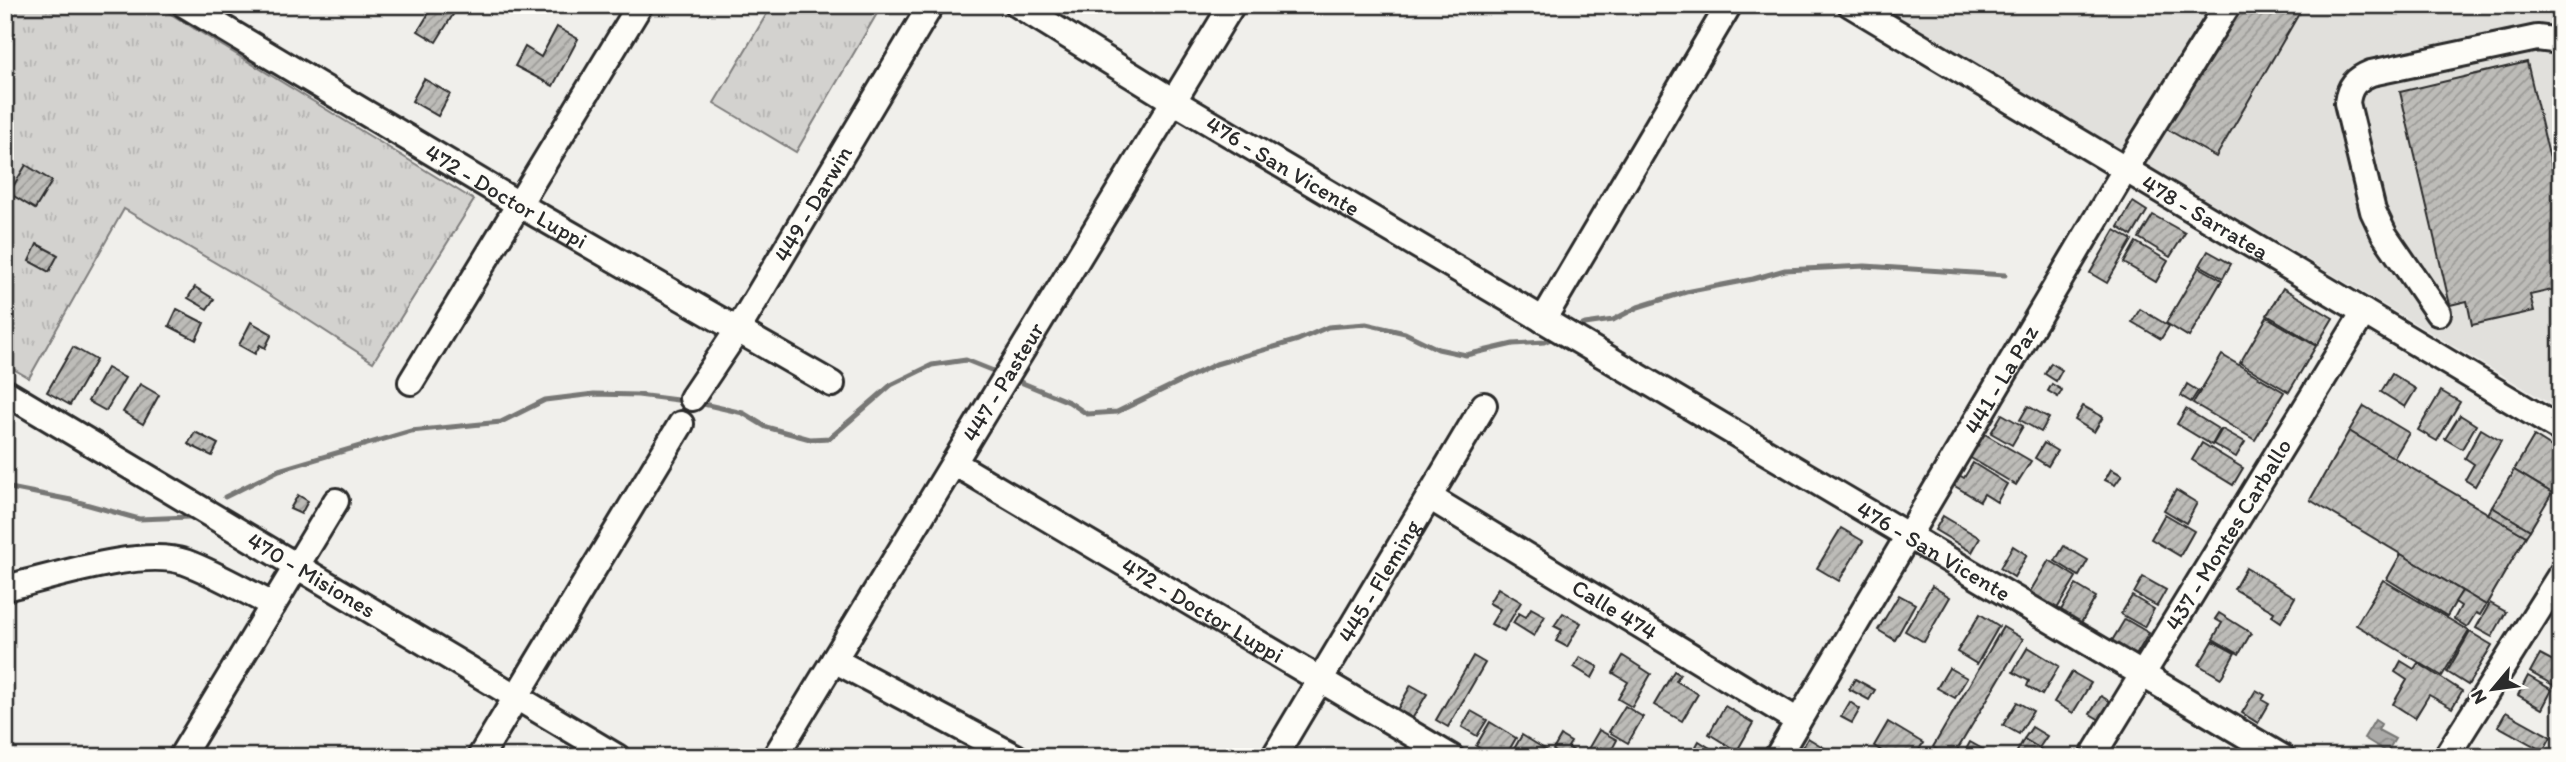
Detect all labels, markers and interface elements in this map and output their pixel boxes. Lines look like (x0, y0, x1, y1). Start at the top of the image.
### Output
street label: 476 - San Vicente (1201, 110, 1365, 222)
street label: 472 - Doctor Luppi (420, 138, 592, 255)
street label: 449 - Darwin (767, 140, 858, 267)
street label: 478 - Sarratea (2137, 168, 2274, 266)
street label: 447 - Pasteur (956, 317, 1050, 447)
street label: 441 - La Paz (1958, 320, 2044, 439)
street label: 437 - Montes Carballo (2159, 433, 2297, 635)
street label: 476 - San Vicente (1852, 495, 2016, 607)
street label: 445 - Fleming (1332, 514, 1426, 647)
street label: 470 - Misiones (242, 526, 381, 624)
street label: 472 - Doctor Luppi (1117, 551, 1289, 669)
street label: Calle 474 (1567, 573, 1663, 646)
north arrow (2458, 654, 2528, 724)
text: N (2465, 686, 2492, 708)

